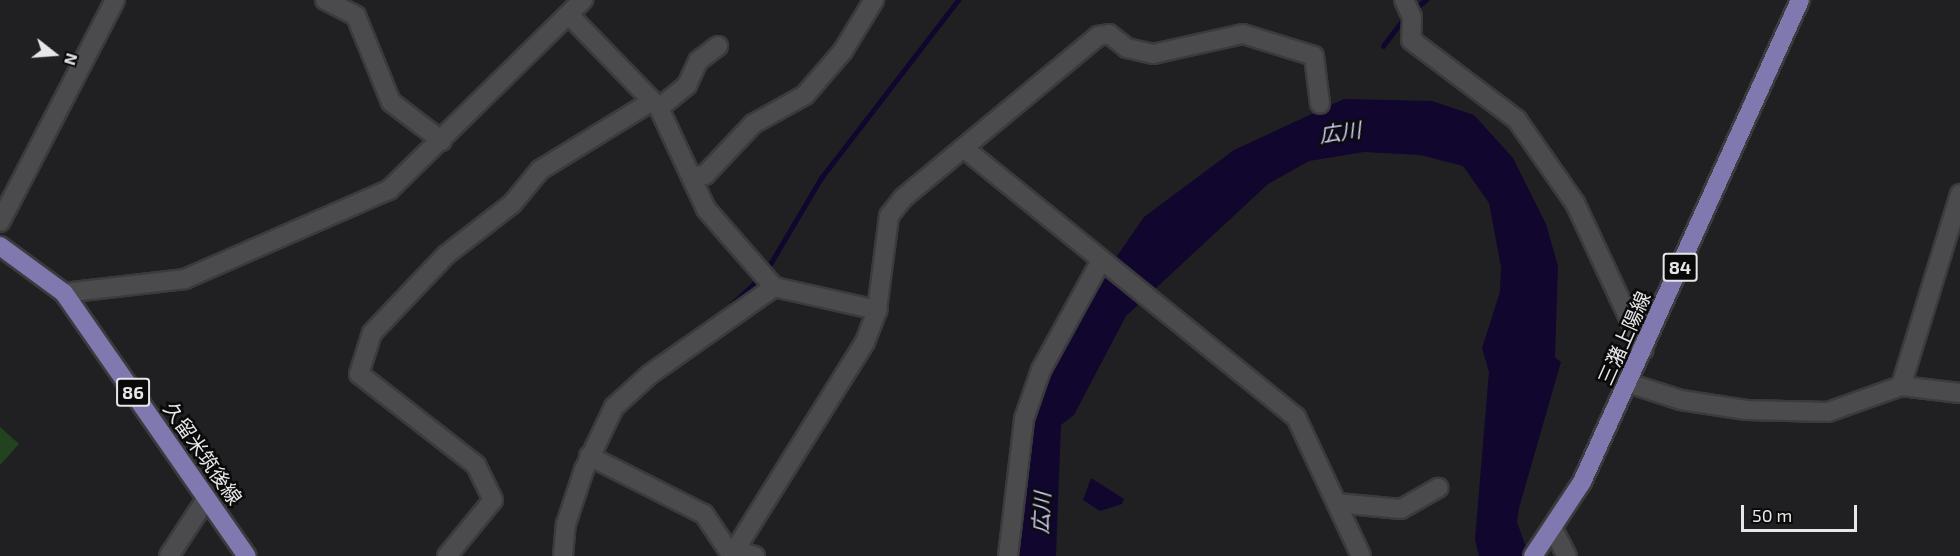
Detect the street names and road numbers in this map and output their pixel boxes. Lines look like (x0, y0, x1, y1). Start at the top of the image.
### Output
road number: 84 (1662, 252, 1698, 282)
street label: 三潴上陽線 (1593, 287, 1655, 389)
road number: 86 (115, 377, 151, 407)
street label: 久留米筑後線 (159, 397, 247, 509)

